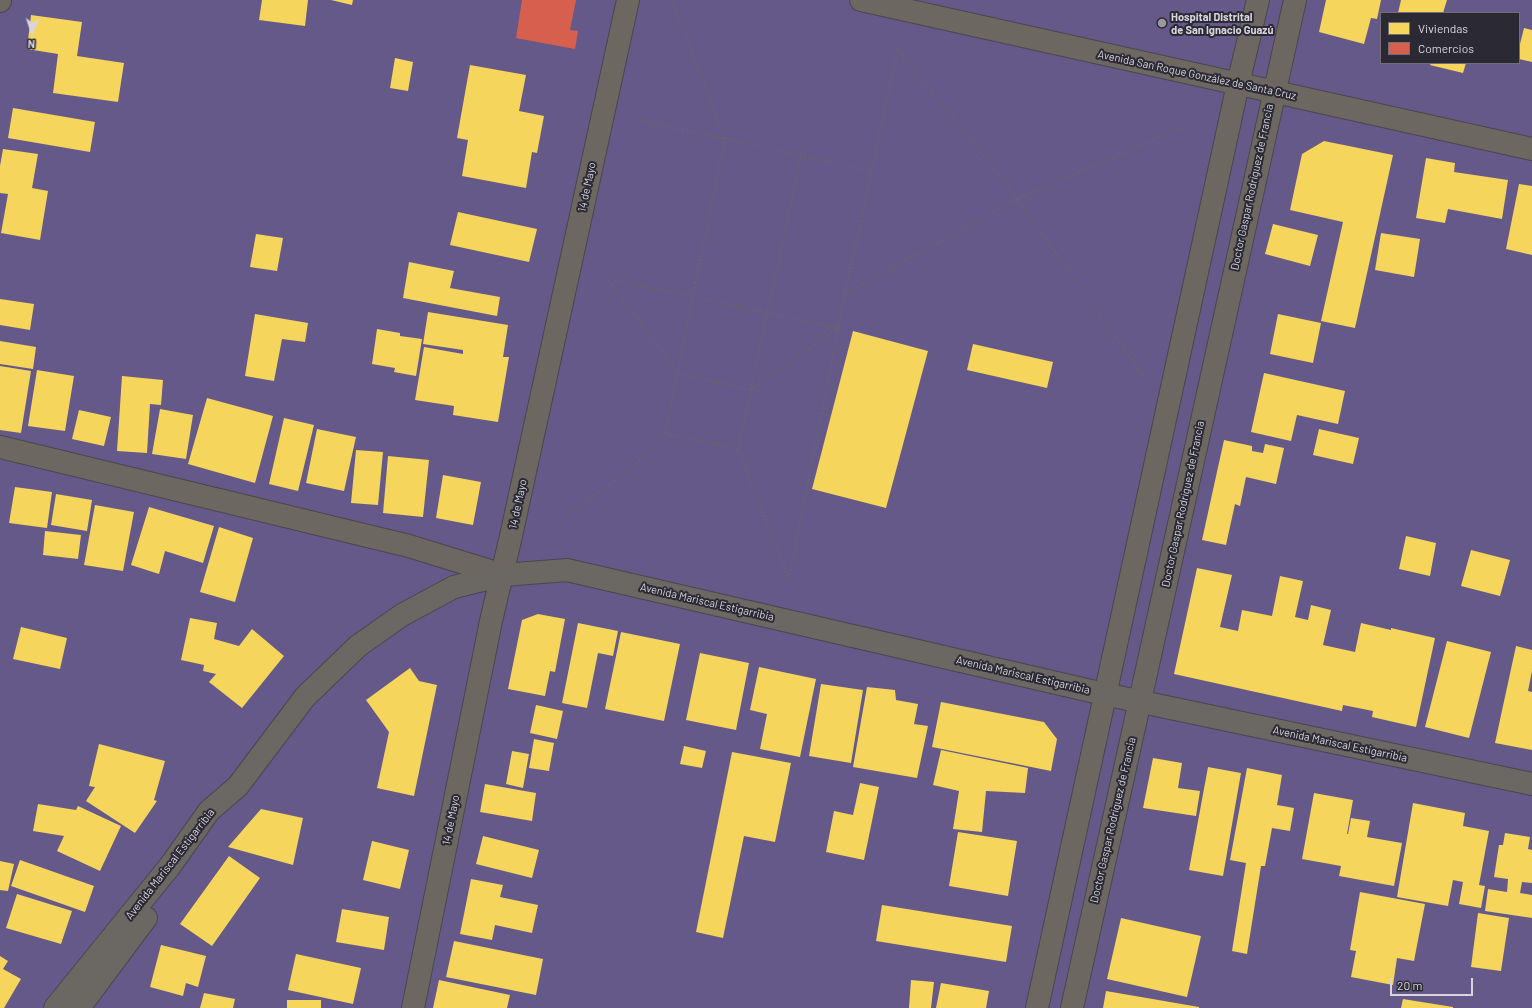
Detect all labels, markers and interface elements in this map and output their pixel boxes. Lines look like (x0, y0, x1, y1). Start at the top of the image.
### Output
place label: Hospital Distrital de San Ignacio Guazú (1171, 10, 1273, 36)
north arrow (12, 12, 52, 52)
legend (1380, 12, 1520, 64)
marker: Hospital Distrital de San Ignacio Guazú (1156, 17, 1168, 29)
text: Viviendas (1418, 21, 1468, 35)
text: N (27, 38, 35, 51)
text: Comercios (1418, 41, 1474, 55)
street label: Avenida San Roque González de Santa Cruz (1097, 47, 1297, 103)
street label: Doctor Gaspar Rodríguez de Francia (1228, 103, 1276, 271)
street label: 14 de Mayo (575, 161, 599, 213)
street label: Doctor Gaspar Rodríguez de Francia (1159, 420, 1207, 588)
street label: 14 de Mayo (506, 478, 530, 530)
street label: Avenida Mariscal Estigarribia (639, 580, 775, 624)
street label: Avenida Mariscal Estigarribia (955, 653, 1091, 697)
street label: Avenida Mariscal Estigarribia (1272, 723, 1408, 765)
street label: Doctor Gaspar Rodríguez de Francia (1087, 736, 1139, 904)
street label: 14 de Mayo (440, 794, 462, 846)
street label: Avenida Mariscal Estigarribia (123, 806, 217, 922)
scale bar (1392, 970, 1475, 996)
text: 20 m (1397, 978, 1423, 992)

